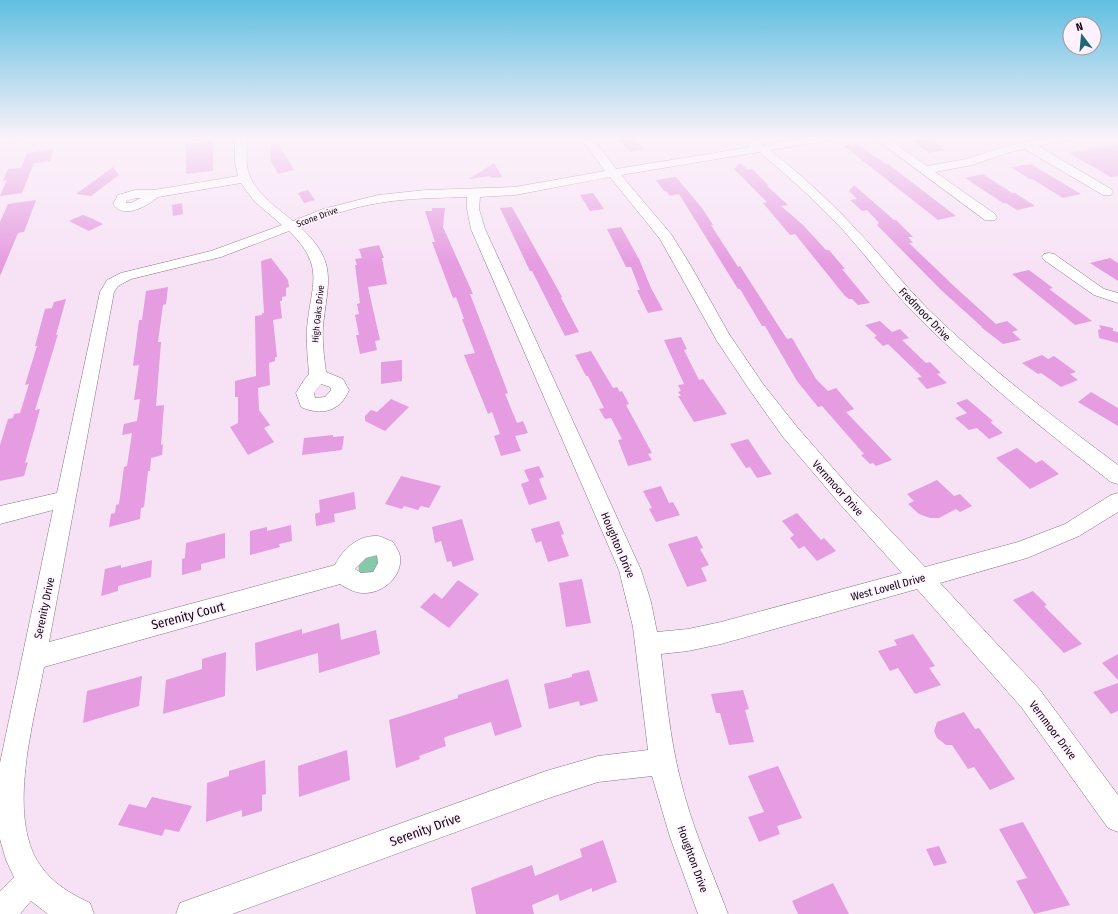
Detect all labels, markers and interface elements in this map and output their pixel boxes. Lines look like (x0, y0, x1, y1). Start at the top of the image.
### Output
north arrow (1062, 16, 1102, 56)
text: N (1074, 20, 1084, 34)
street label: Scone Drive (295, 205, 340, 229)
street label: High Oaks Drive (310, 284, 326, 343)
street label: Fredmoor Drive (896, 285, 953, 344)
street label: Vernmoor Drive (809, 458, 866, 519)
street label: Houghton Drive (598, 510, 637, 580)
street label: West Lovell Drive (849, 571, 927, 604)
street label: Serenity Drive (32, 576, 57, 640)
street label: Serenity Court (150, 598, 227, 632)
street label: Vernmoor Drive (1026, 698, 1079, 762)
street label: Serenity Drive (388, 810, 463, 849)
street label: Houghton Drive (674, 824, 711, 894)

